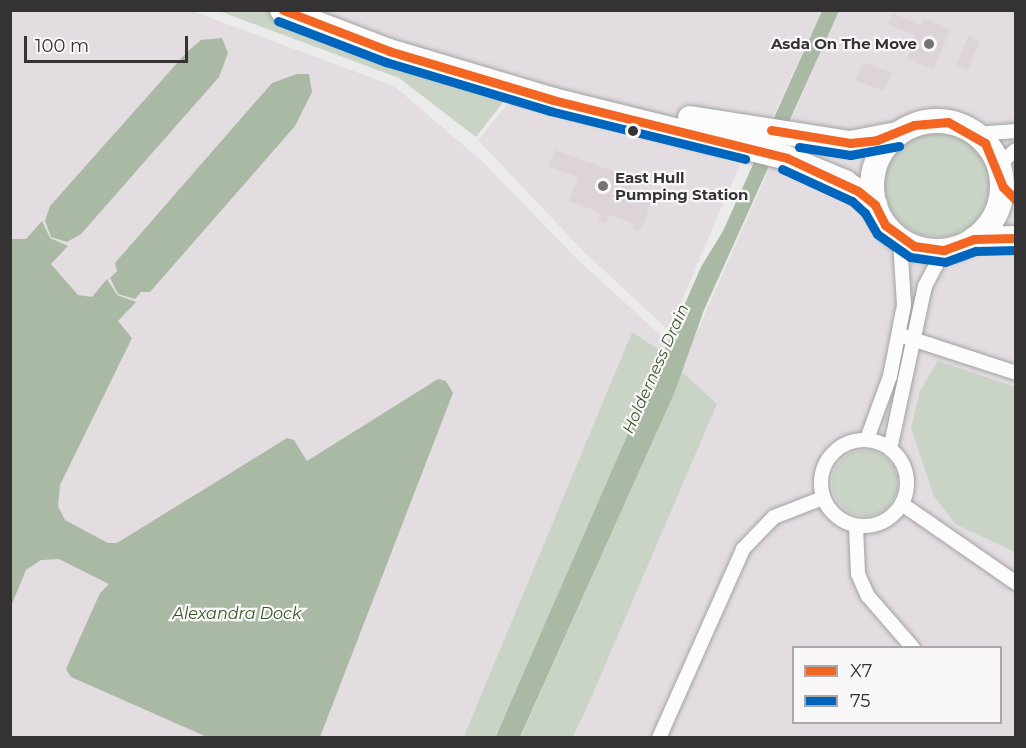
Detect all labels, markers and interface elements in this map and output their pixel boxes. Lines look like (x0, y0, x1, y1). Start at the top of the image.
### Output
scale bar (27, 24, 190, 62)
text: 100 m (35, 35, 89, 57)
place label: Asda On The Move (771, 35, 917, 53)
marker: Asda On The Move (922, 37, 936, 51)
unlabelled marker (627, 125, 639, 137)
place label: East Hull Pumping Station (615, 168, 748, 203)
marker: East Hull Pumping Station (596, 179, 610, 193)
water label: Holderness Drain (619, 301, 693, 437)
water label: Alexandra Dock (173, 604, 301, 624)
legend (792, 646, 1002, 724)
text: X7 (850, 660, 872, 682)
text: 75 (850, 690, 870, 712)

